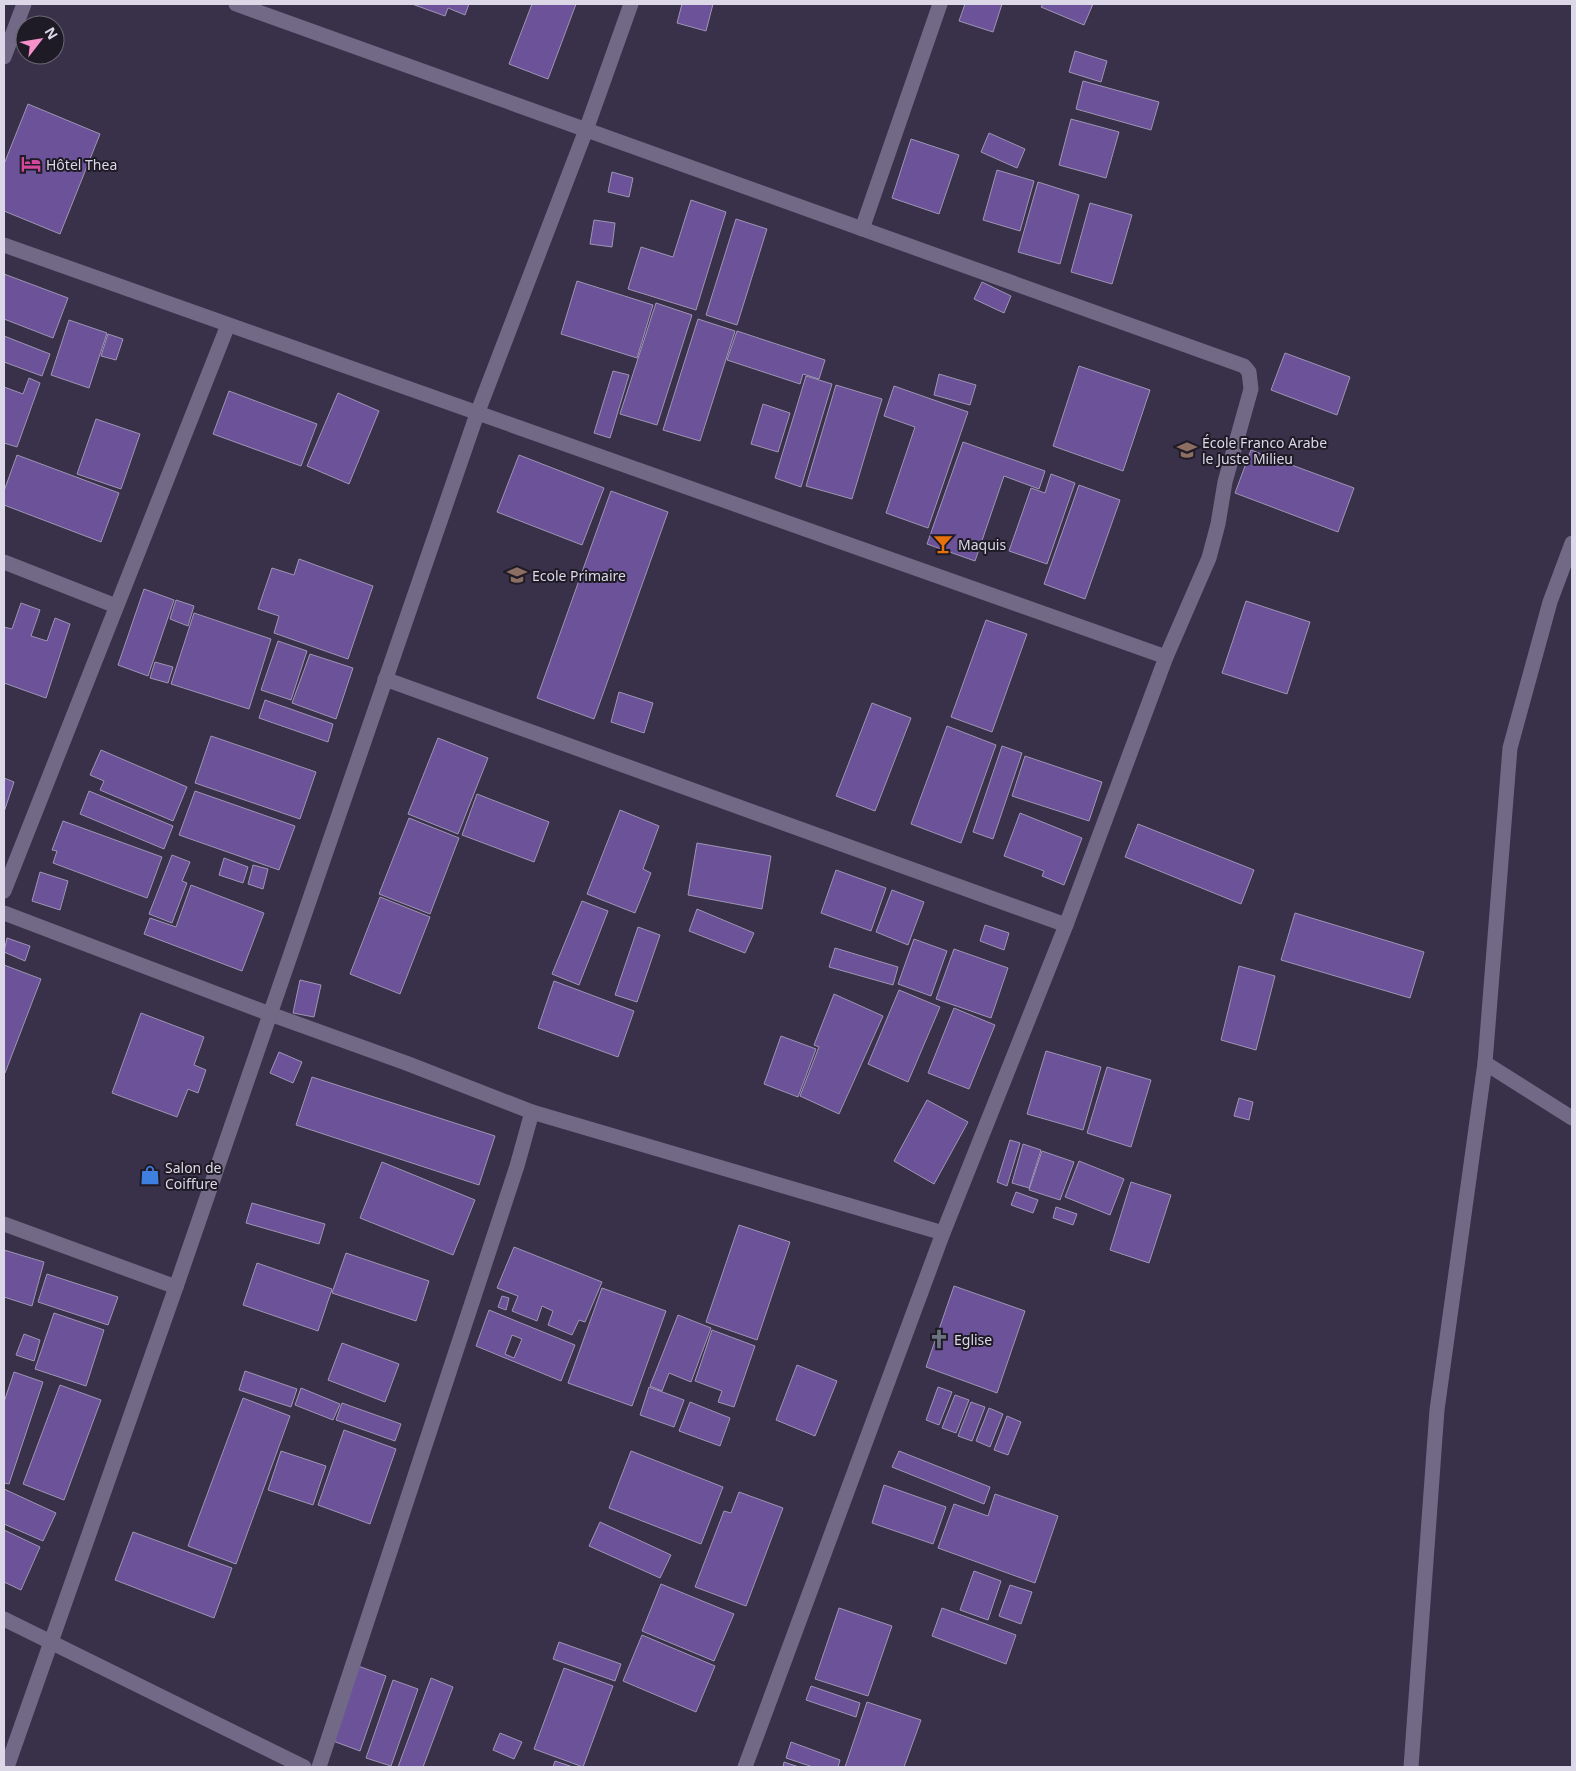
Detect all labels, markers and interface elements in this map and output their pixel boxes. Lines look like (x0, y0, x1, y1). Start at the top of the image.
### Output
north arrow (15, 15, 65, 65)
text: N (40, 23, 63, 43)
hotel icon: Hôtel Thea (20, 153, 42, 175)
place label: Hôtel Thea (46, 155, 117, 174)
place label: École Franco Arabe le Juste Milieu (1202, 433, 1327, 468)
school or university icon: École Franco Arabe le Juste Milieu (1176, 439, 1198, 461)
bar icon: Maquis (932, 533, 954, 555)
place label: Maquis (958, 535, 1006, 554)
school or university icon: Ecole Primaire (506, 564, 528, 586)
place label: Ecole Primaire (532, 566, 626, 585)
place label: Salon de Coiffure (165, 1158, 222, 1193)
shop icon: Salon de Coiffure (139, 1164, 161, 1186)
church icon: Eglise (928, 1328, 950, 1350)
place label: Eglise (954, 1330, 992, 1349)

